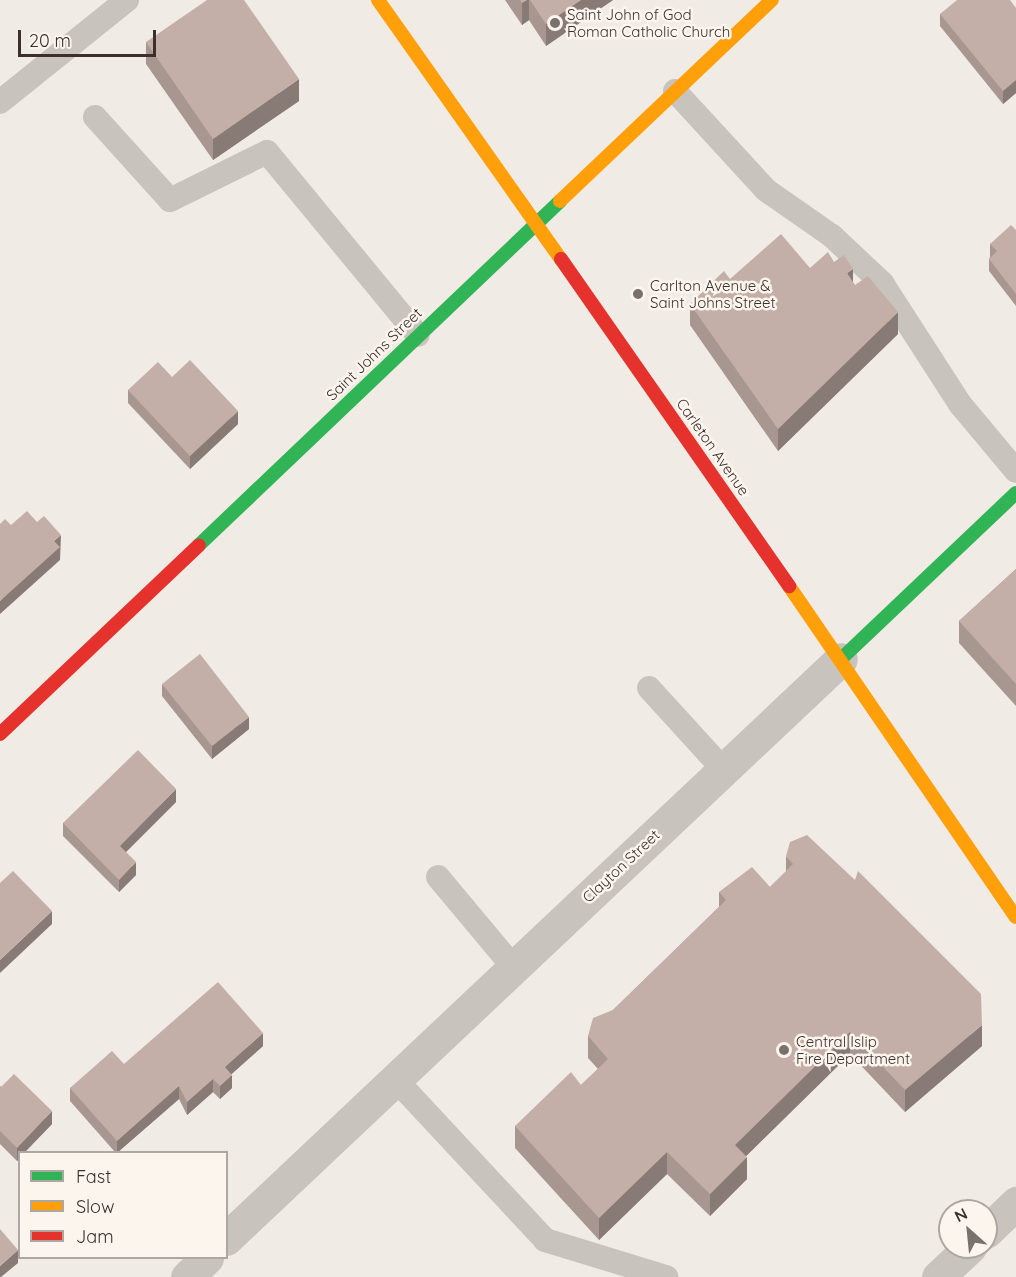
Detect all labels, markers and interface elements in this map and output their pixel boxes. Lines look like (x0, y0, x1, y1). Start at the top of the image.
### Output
place label: Saint John of God Roman Catholic Church (567, 5, 730, 40)
marker: Saint John of God Roman Catholic Church (548, 16, 562, 30)
scale bar (21, 18, 159, 56)
text: 20 m (29, 29, 71, 52)
place label: Carlton Avenue & Saint Johns Street (650, 276, 776, 311)
marker: Carlton Avenue & Saint Johns Street (631, 287, 645, 301)
street label: Saint Johns Street (323, 304, 425, 404)
street label: Carleton Avenue (673, 395, 753, 499)
street label: Clayton Street (579, 826, 663, 906)
place label: Central Islip Fire Department (796, 1032, 910, 1067)
marker: Central Islip Fire Department (777, 1043, 791, 1057)
legend (18, 1151, 228, 1259)
text: Fast (76, 1165, 111, 1188)
text: Slow (76, 1195, 114, 1218)
north arrow (938, 1199, 998, 1259)
text: N (951, 1203, 971, 1226)
text: Jam (76, 1225, 114, 1248)

